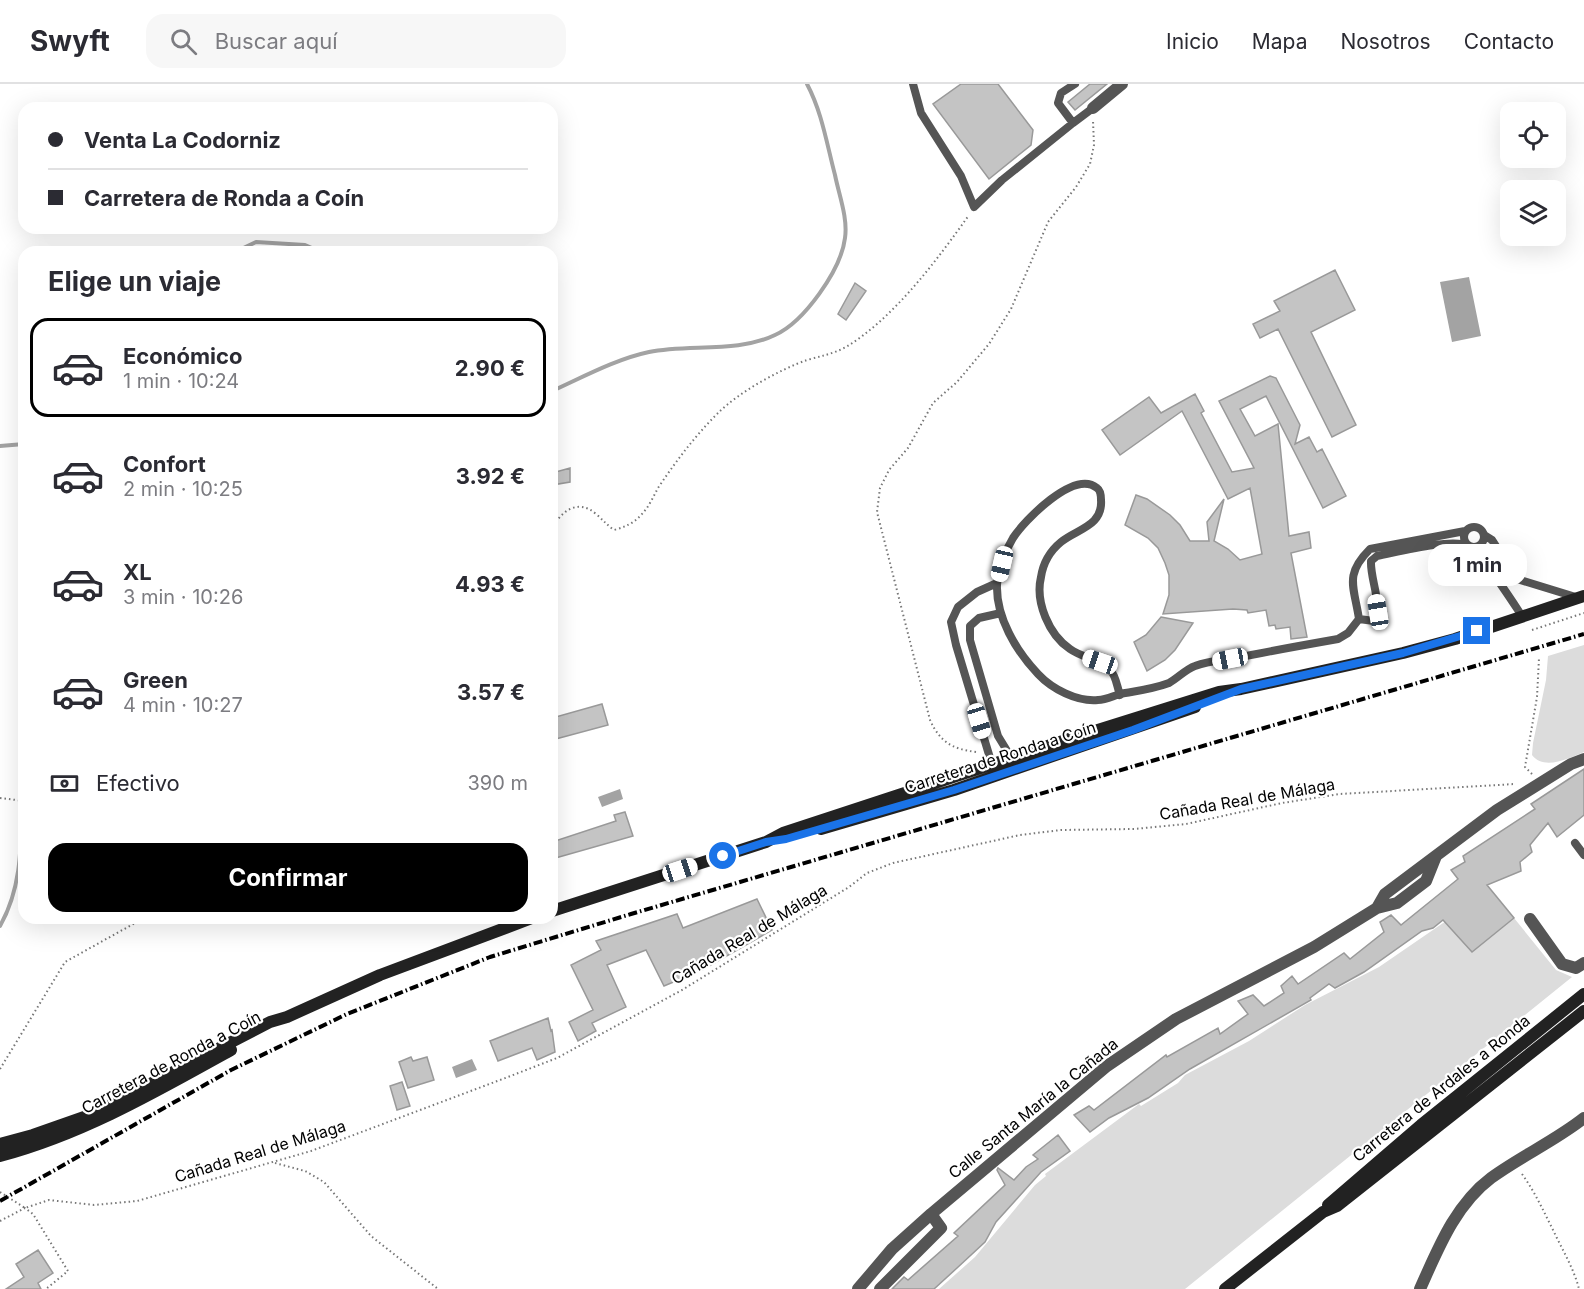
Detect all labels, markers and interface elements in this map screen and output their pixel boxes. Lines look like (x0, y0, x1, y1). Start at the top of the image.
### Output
search box (146, 14, 566, 68)
text: Swyft (30, 24, 110, 58)
icon: search (167, 25, 200, 58)
text: Buscar aquí (215, 28, 338, 54)
text: Inicio (1166, 29, 1219, 54)
text: Mapa (1252, 29, 1307, 54)
text: Nosotros (1340, 29, 1431, 54)
text: Contacto (1464, 29, 1554, 54)
map controls (1500, 102, 1566, 246)
button: locate (1500, 102, 1566, 168)
text: Venta La Codorniz (84, 127, 281, 153)
button: layers (1500, 180, 1566, 246)
text: Carretera de Ronda a Coín (84, 185, 364, 211)
text: Elige un viaje (48, 265, 221, 298)
icon: car (51, 341, 105, 395)
text: Económico (123, 343, 242, 369)
text: 2.90 € (455, 355, 525, 381)
text: 1 min · 10:24 (123, 369, 239, 393)
icon: car (51, 449, 105, 503)
text: Confort (123, 451, 206, 477)
text: 3.92 € (456, 463, 525, 489)
text: 2 min · 10:25 (123, 477, 243, 501)
car (989, 544, 1015, 584)
callout: 1 min (1428, 544, 1526, 586)
text: 1 min (1453, 553, 1502, 577)
icon: car (51, 557, 105, 611)
text: XL (123, 559, 152, 585)
text: 4.93 € (455, 571, 525, 597)
text: 3 min · 10:26 (123, 585, 243, 609)
car (1366, 593, 1390, 631)
route end (1463, 617, 1490, 644)
car (1211, 647, 1249, 671)
car (1080, 648, 1120, 676)
icon: car (51, 665, 105, 719)
text: Green (123, 667, 188, 693)
text: 3.57 € (457, 679, 525, 705)
text: 4 min · 10:27 (123, 693, 243, 717)
car (965, 701, 993, 741)
street label: Carretera de Ronda a Coín (902, 717, 1098, 797)
icon: cash (48, 767, 81, 800)
text: Efectivo (96, 770, 180, 796)
text: 390 m (467, 771, 528, 795)
street label: Cañada Real de Málaga (1158, 774, 1336, 824)
route start (709, 842, 736, 869)
button: Confirmar (48, 843, 528, 912)
car (660, 856, 700, 884)
street label: Cañada Real de Málaga (668, 880, 830, 988)
street label: Carretera de Ronda a Coín (78, 1006, 264, 1118)
street label: Carretera de Ardales a Ronda (1348, 1010, 1534, 1166)
street label: Calle Santa María la Cañada (944, 1033, 1122, 1183)
street label: Cañada Real de Málaga (172, 1115, 348, 1187)

